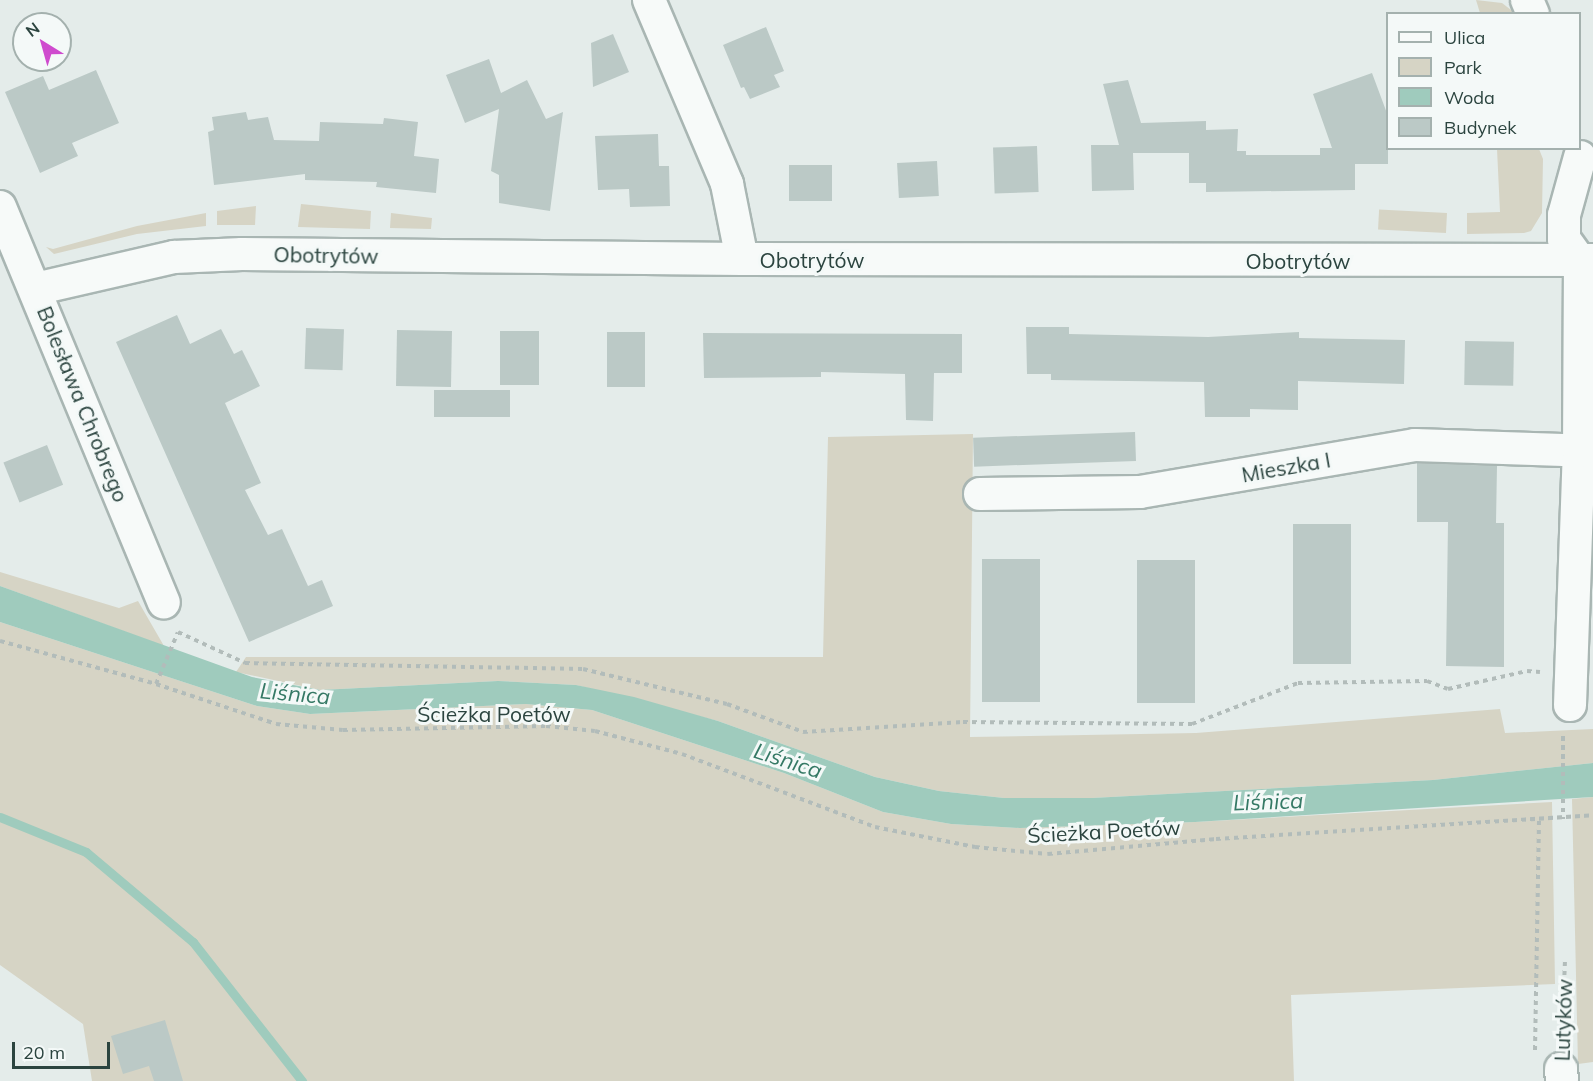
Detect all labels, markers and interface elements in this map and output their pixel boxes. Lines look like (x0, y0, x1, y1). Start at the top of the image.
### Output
north arrow (12, 12, 72, 72)
legend (1386, 12, 1581, 150)
text: N (22, 18, 43, 41)
text: Ulica (1444, 26, 1485, 49)
text: Park (1444, 56, 1482, 79)
text: Woda (1444, 86, 1495, 109)
text: Budynek (1444, 116, 1517, 139)
street label: Obotrytów (273, 241, 379, 269)
street label: Obotrytów (760, 247, 864, 273)
street label: Obotrytów (1246, 248, 1350, 274)
street label: Bolesława Chrobrego (32, 302, 134, 506)
street label: Mieszka I (1240, 447, 1332, 487)
water label: Liśnica (259, 678, 331, 710)
street label: Ścieżka Poetów (417, 701, 571, 727)
water label: Liśnica (751, 738, 825, 784)
water label: Liśnica (1232, 788, 1304, 816)
street label: Ścieżka Poetów (1027, 814, 1181, 848)
street label: Lutyków (1549, 978, 1577, 1062)
scale bar (15, 1030, 112, 1068)
text: 20 m (23, 1041, 65, 1064)

